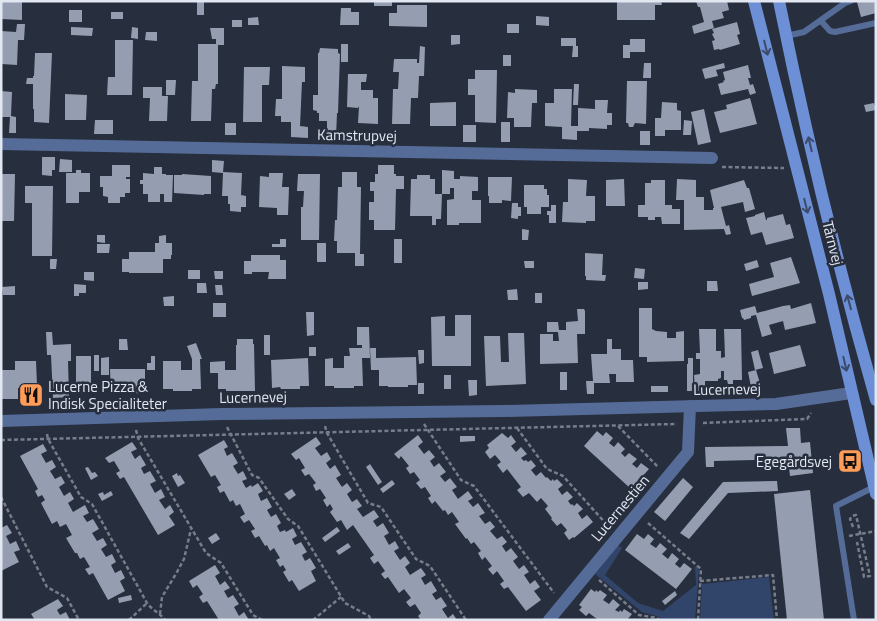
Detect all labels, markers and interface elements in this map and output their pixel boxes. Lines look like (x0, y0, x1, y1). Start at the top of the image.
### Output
one-way arrow (762, 40, 771, 56)
street label: Kamstrupvej (317, 123, 397, 147)
one-way arrow (805, 137, 814, 153)
one-way arrow (802, 197, 811, 213)
street label: Tårnvej (816, 218, 850, 268)
one-way arrow (844, 294, 854, 310)
one-way arrow (841, 355, 850, 371)
place label: Lucerne Pizza & Indisk Specialiteter (48, 375, 167, 415)
street label: Lucernevej (693, 377, 761, 401)
restaurant icon: Lucerne Pizza & Indisk Specialiteter (18, 382, 44, 408)
street label: Lucernevej (219, 385, 287, 409)
bus stop icon: Egegårdsvej (837, 448, 863, 474)
place label: Egegårdsvej (756, 450, 832, 473)
street label: Lucernestien (585, 470, 655, 546)

